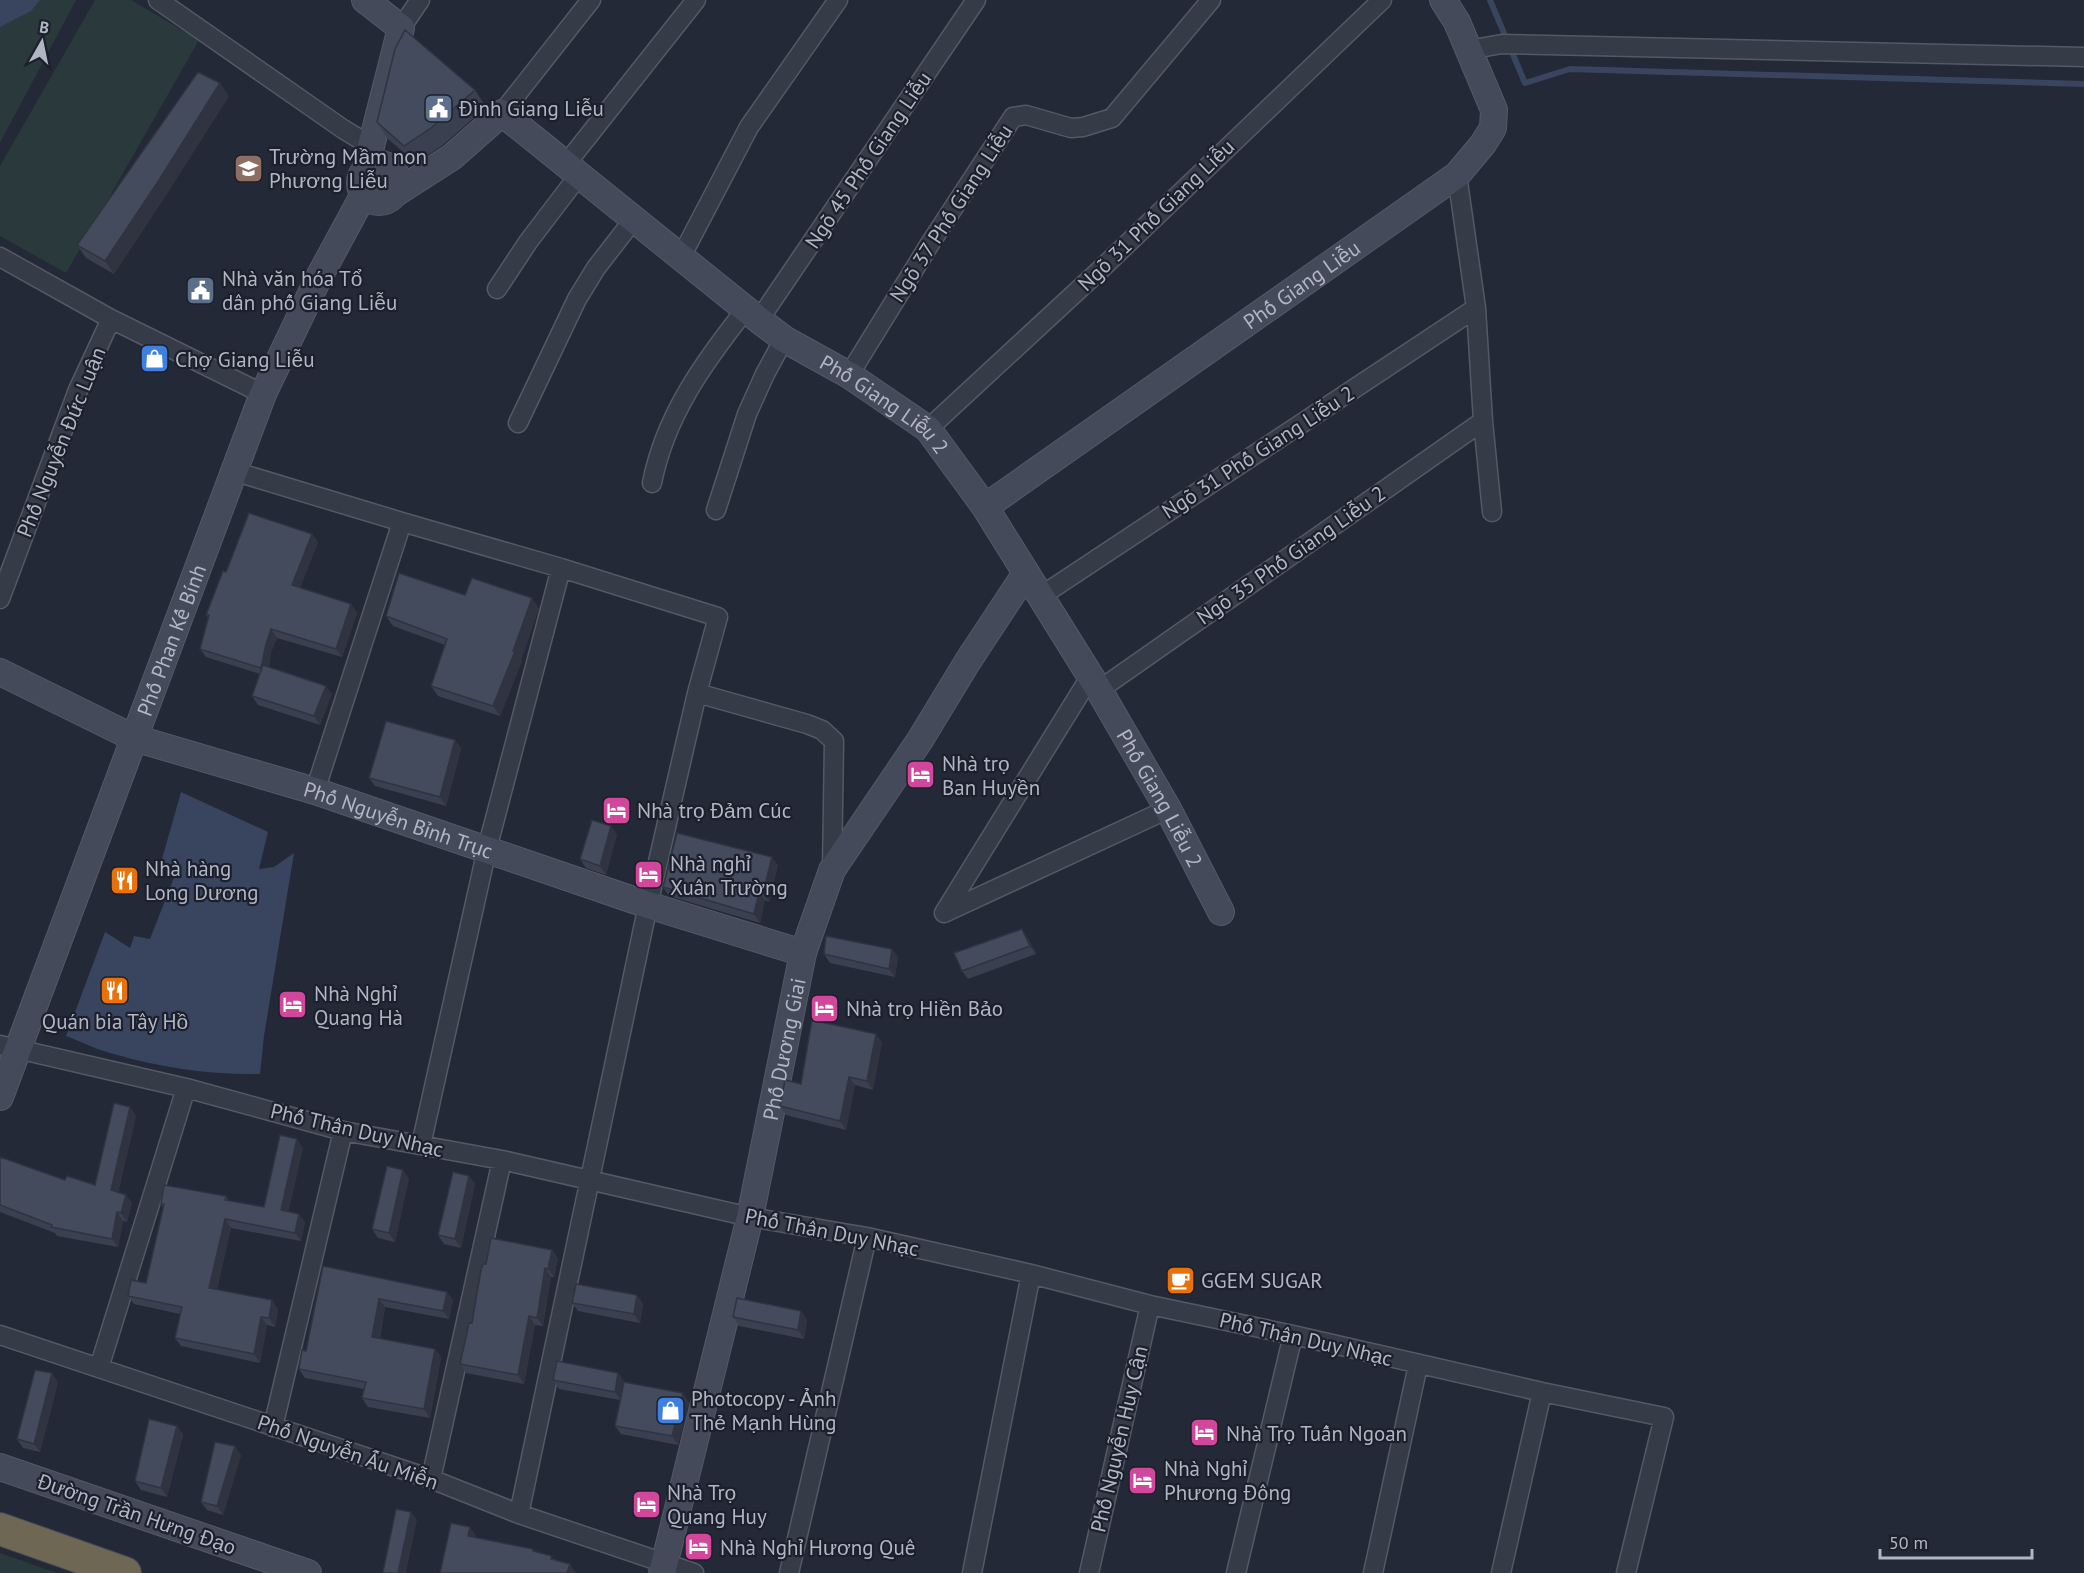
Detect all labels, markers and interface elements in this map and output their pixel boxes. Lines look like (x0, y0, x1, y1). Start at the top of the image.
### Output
north arrow (12, 12, 72, 72)
text: B (38, 17, 51, 38)
street label: Ngõ 45 Phố Giang Liễu (799, 66, 937, 254)
public building icon: Đình Giang Liễu (422, 92, 454, 124)
place label: Đình Giang Liễu (458, 95, 604, 122)
street label: Ngõ 37 Phố Giang Liễu (883, 119, 1019, 307)
street label: Ngõ 31 Phố Giang Liễu (1072, 133, 1240, 297)
place label: Trường Mầm non Phương Liễu (269, 143, 427, 194)
school or university icon: Trường Mầm non Phương Liễu (232, 152, 264, 184)
street label: Phố Giang Liễu (1238, 234, 1365, 335)
place label: Nhà văn hóa Tổ dân phố Giang Liễu (222, 265, 397, 316)
public building icon: Nhà văn hóa Tổ dân phố Giang Liễu (185, 274, 217, 306)
street label: Phố Nguyễn Đức Luận (11, 343, 111, 541)
shop icon: Chợ Giang Liễu (138, 343, 170, 375)
place label: Chợ Giang Liễu (175, 346, 315, 373)
street label: Phố Giang Liễu 2 (815, 348, 955, 459)
street label: Ngõ 31 Phố Giang Liễu 2 (1156, 379, 1360, 525)
street label: Ngõ 35 Phố Giang Liễu 2 (1191, 480, 1391, 630)
street label: Phố Phan Kế Bính (130, 560, 212, 720)
street label: Phố Giang Liễu 2 (1111, 724, 1209, 872)
place label: Nhà trọ Ban Huyền (942, 750, 1040, 801)
hotel icon: Nhà trọ Ban Huyền (905, 759, 937, 791)
street label: Phố Nguyễn Bỉnh Trục (301, 775, 496, 864)
hotel icon: Nhà trọ Đảm Cúc (600, 794, 632, 826)
place label: Nhà trọ Đảm Cúc (637, 797, 791, 824)
place label: Nhà nghỉ Xuân Trường (670, 850, 788, 901)
place label: Nhà hàng Long Dương (145, 855, 259, 906)
hotel icon: Nhà nghỉ Xuân Trường (633, 859, 665, 891)
restaurant icon: Nhà hàng Long Dương (108, 864, 140, 896)
restaurant icon: Quán bia Tây Hồ (99, 974, 131, 1006)
street label: Phố Dương Giai (756, 975, 811, 1123)
place label: Nhà Nghỉ Quang Hà (314, 980, 403, 1031)
hotel icon: Nhà Nghỉ Quang Hà (277, 989, 309, 1021)
hotel icon: Nhà trọ Hiền Bảo (809, 992, 841, 1024)
place label: Nhà trọ Hiền Bảo (846, 995, 1003, 1022)
place label: Quán bia Tây Hồ (42, 1008, 188, 1035)
street label: Phố Thân Duy Nhạc (268, 1097, 446, 1163)
street label: Phố Thân Duy Nhạc (743, 1202, 921, 1262)
cafe icon: GGEM SUGAR (1164, 1264, 1196, 1296)
place label: GGEM SUGAR (1201, 1267, 1323, 1294)
street label: Phố Thân Duy Nhạc (1217, 1306, 1395, 1372)
street label: Phố Nguyễn Huy Cận (1084, 1343, 1154, 1535)
place label: Photocopy - Ảnh Thẻ Mạnh Hùng (691, 1385, 837, 1436)
shop icon: Photocopy - Ảnh Thẻ Mạnh Hùng (654, 1394, 686, 1426)
street label: Phố Nguyễn Ấu Miễn (254, 1408, 442, 1496)
hotel icon: Nhà Trọ Tuấn Ngoan (1189, 1417, 1221, 1449)
place label: Nhà Trọ Tuấn Ngoan (1226, 1420, 1407, 1447)
place label: Nhà Nghỉ Phương Đông (1164, 1455, 1291, 1506)
hotel icon: Nhà Nghỉ Phương Đông (1127, 1464, 1159, 1496)
street label: Đường Trần Hưng Đạo (33, 1467, 240, 1561)
place label: Nhà Trọ Quang Huy (667, 1479, 767, 1530)
hotel icon: Nhà Trọ Quang Huy (630, 1488, 662, 1520)
scale bar (1880, 1522, 2032, 1560)
hotel icon: Nhà Nghỉ Hương Quê (683, 1531, 715, 1563)
text: 50 m (1889, 1531, 1928, 1554)
place label: Nhà Nghỉ Hương Quê (720, 1534, 915, 1561)

